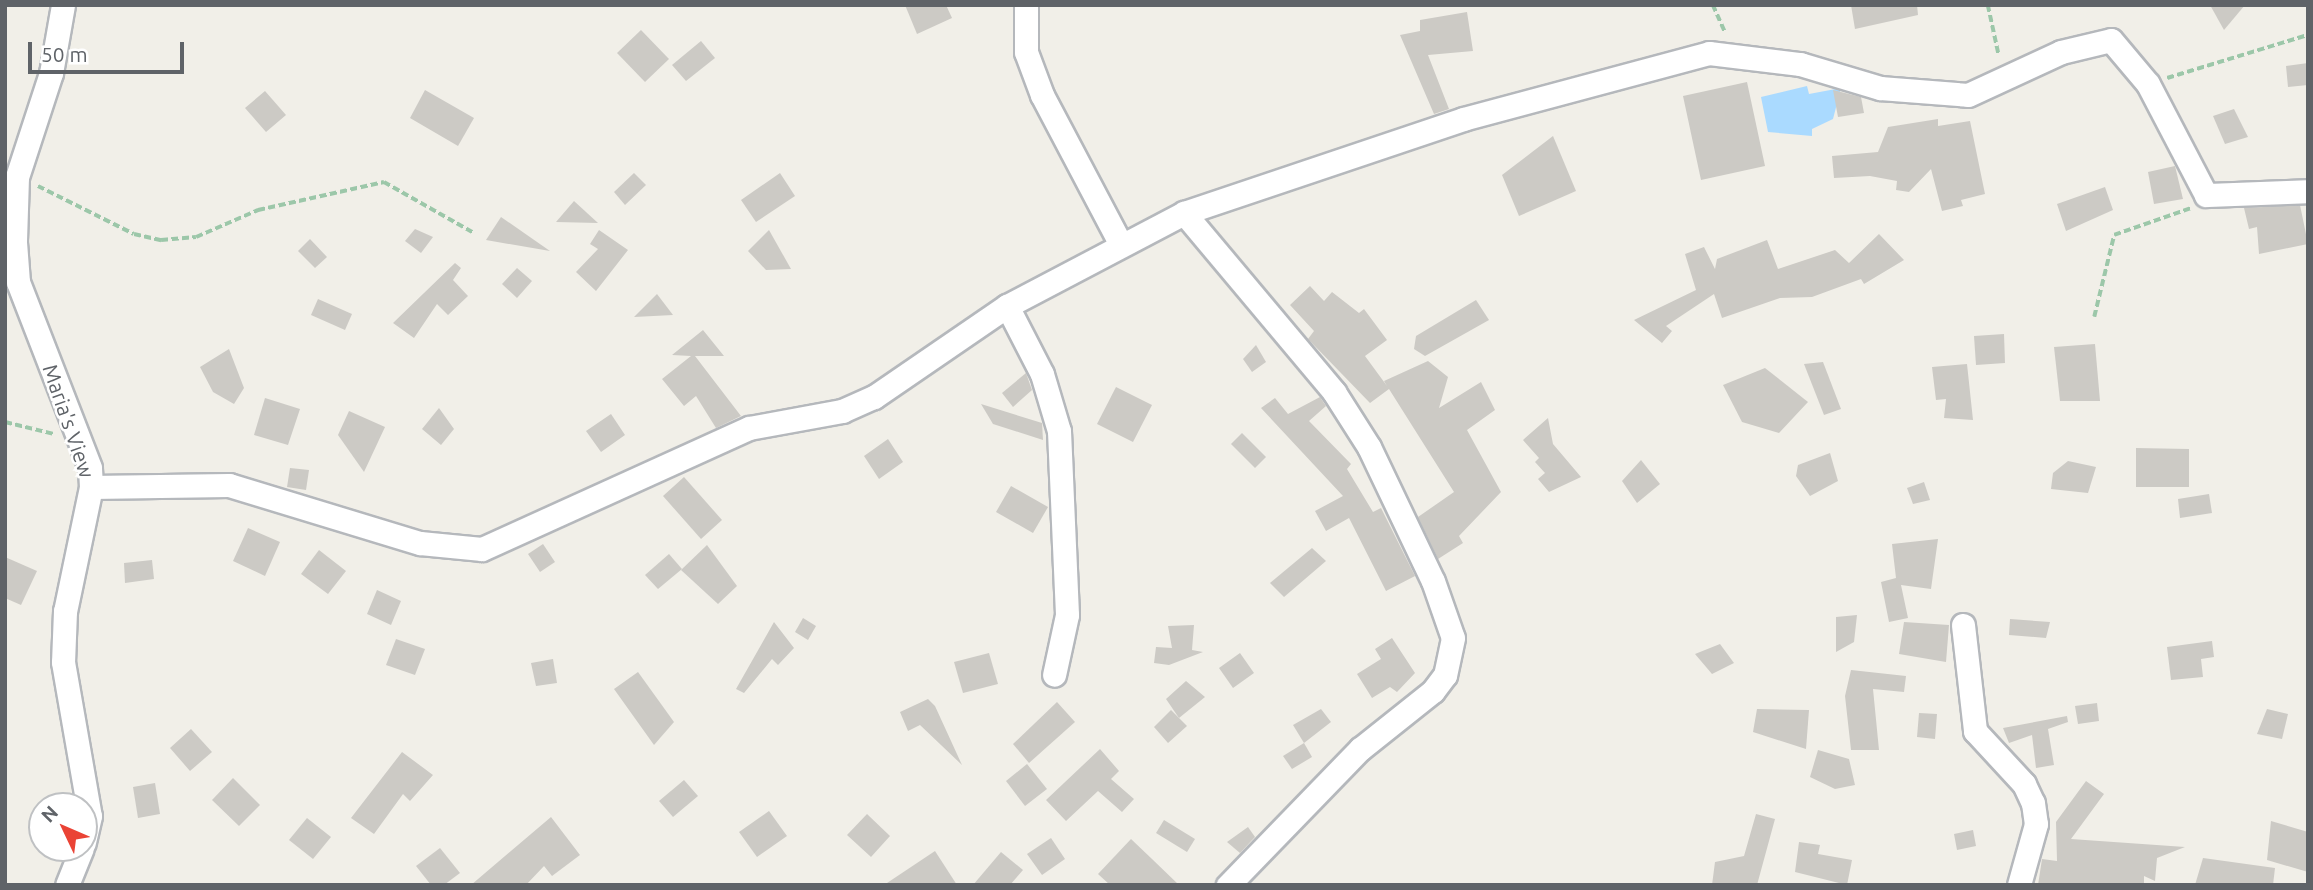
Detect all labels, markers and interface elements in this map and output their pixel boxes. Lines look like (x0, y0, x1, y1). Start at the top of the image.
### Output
scale bar (32, 28, 187, 72)
text: 50 m (41, 42, 88, 66)
street label: Maria's View (38, 361, 100, 481)
north arrow (28, 792, 98, 862)
text: N (36, 801, 62, 827)

